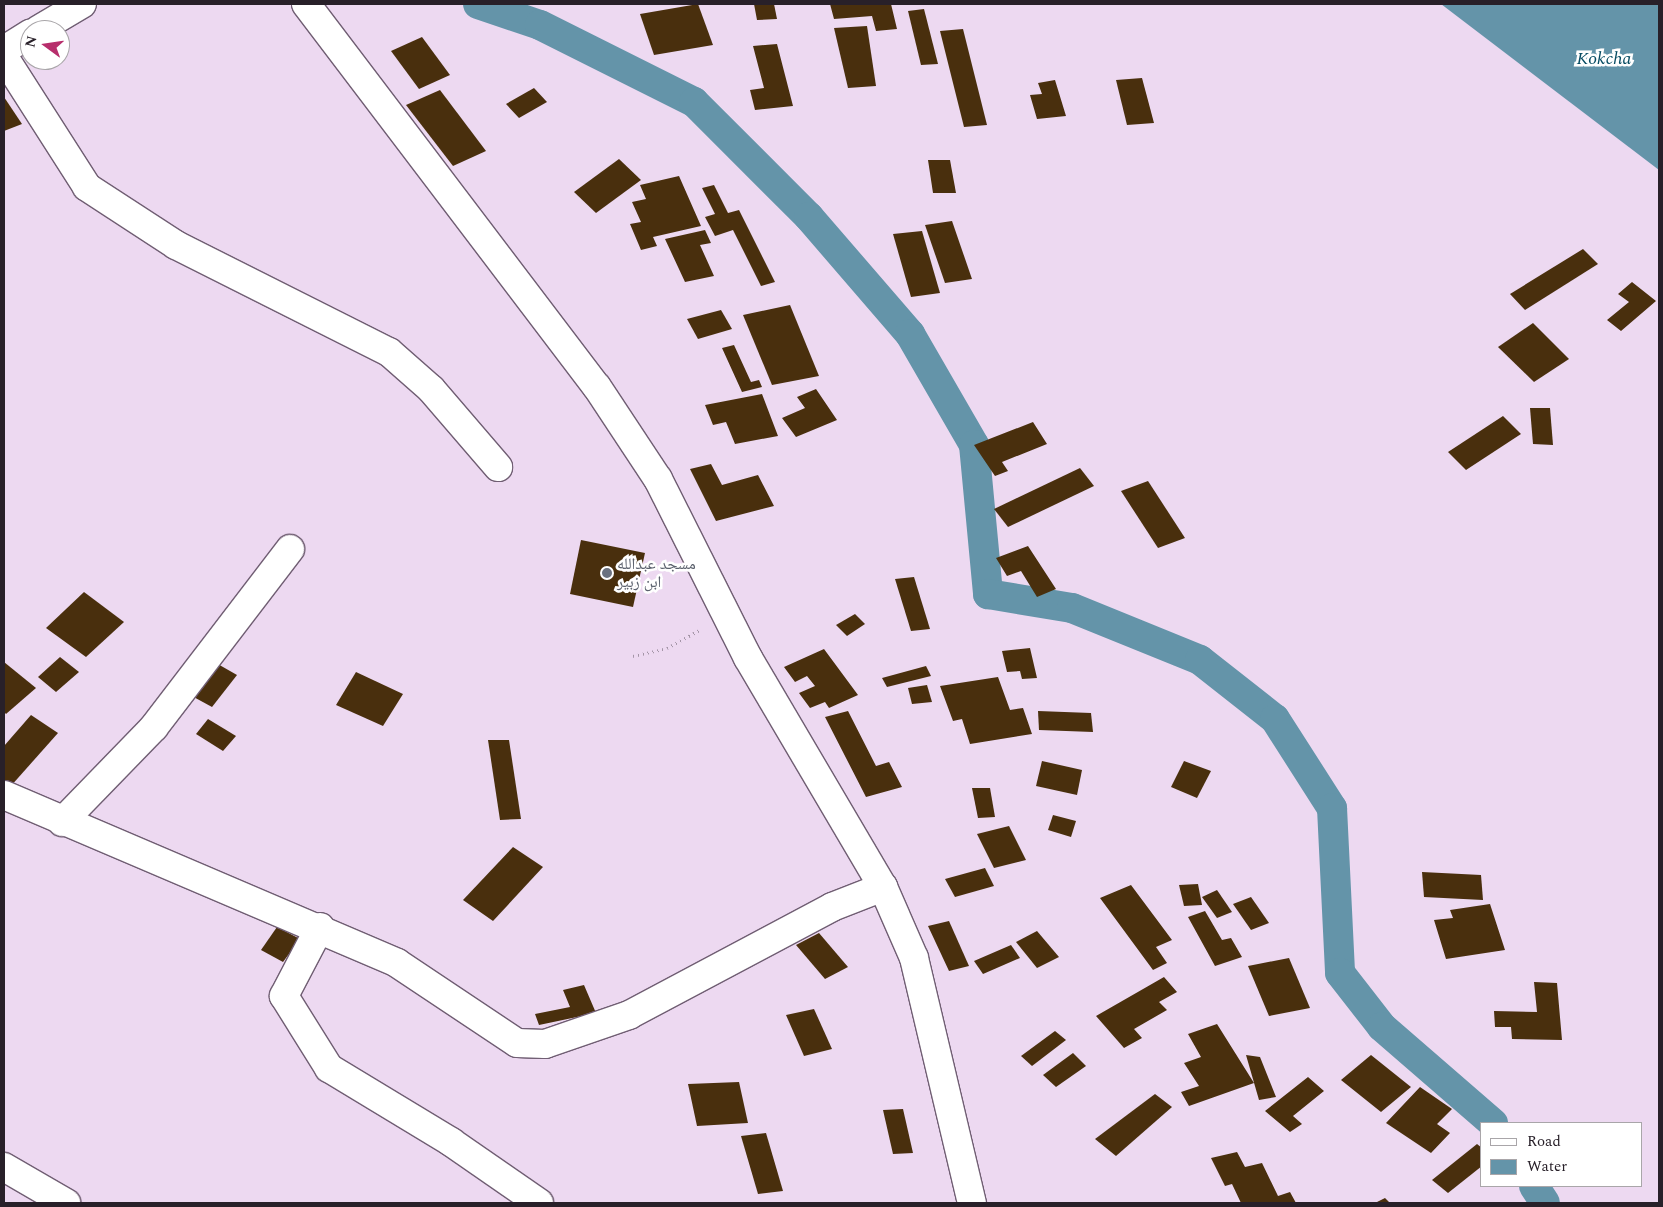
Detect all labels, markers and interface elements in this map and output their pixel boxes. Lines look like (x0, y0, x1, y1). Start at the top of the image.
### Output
north arrow (20, 20, 70, 70)
text: N (19, 33, 43, 50)
water label: Kokcha (1577, 48, 1631, 70)
place label: مسجد عبدالله ابن زبیر (617, 554, 696, 592)
marker: مسجد عبدالله ابن زبیر (601, 567, 613, 579)
legend (1480, 1122, 1643, 1187)
text: Road (1527, 1130, 1561, 1153)
text: Water (1527, 1155, 1567, 1178)

